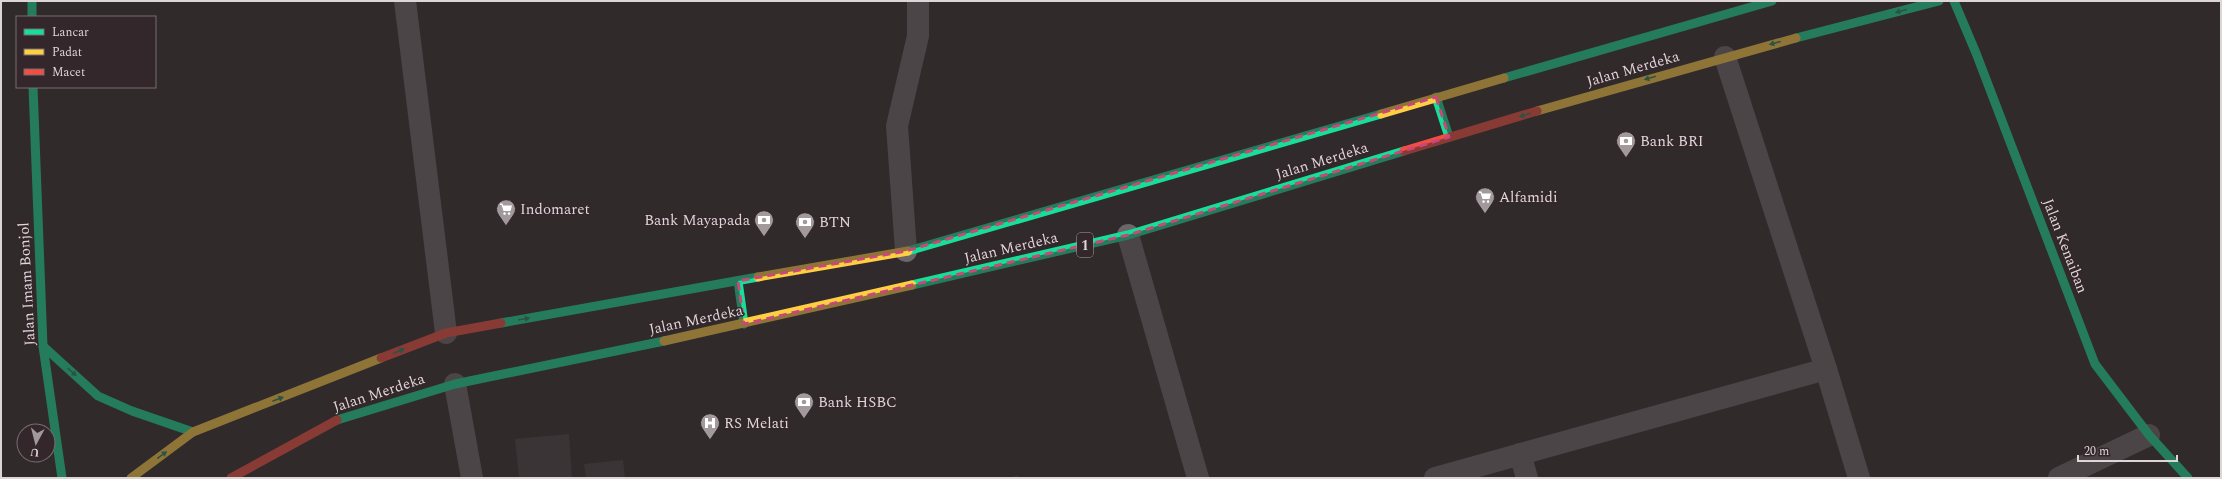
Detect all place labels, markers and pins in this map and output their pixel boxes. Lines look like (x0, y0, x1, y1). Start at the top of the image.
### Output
bank icon: Bank BRI (1615, 130, 1637, 158)
place label: Bank BRI (1640, 130, 1704, 153)
supermarket icon: Alfamidi (1474, 186, 1496, 214)
place label: Alfamidi (1499, 186, 1558, 209)
supermarket icon: Indomaret (495, 198, 517, 226)
place label: Indomaret (520, 198, 590, 221)
place label: Bank Mayapada (644, 209, 751, 232)
bank icon: Bank Mayapada (753, 209, 775, 237)
bank icon: BTN (794, 211, 816, 239)
place label: BTN (819, 211, 851, 234)
bank icon: Bank HSBC (793, 391, 815, 419)
place label: Bank HSBC (818, 391, 897, 414)
hospital icon: RS Melati (699, 412, 721, 440)
place label: RS Melati (724, 412, 789, 435)

